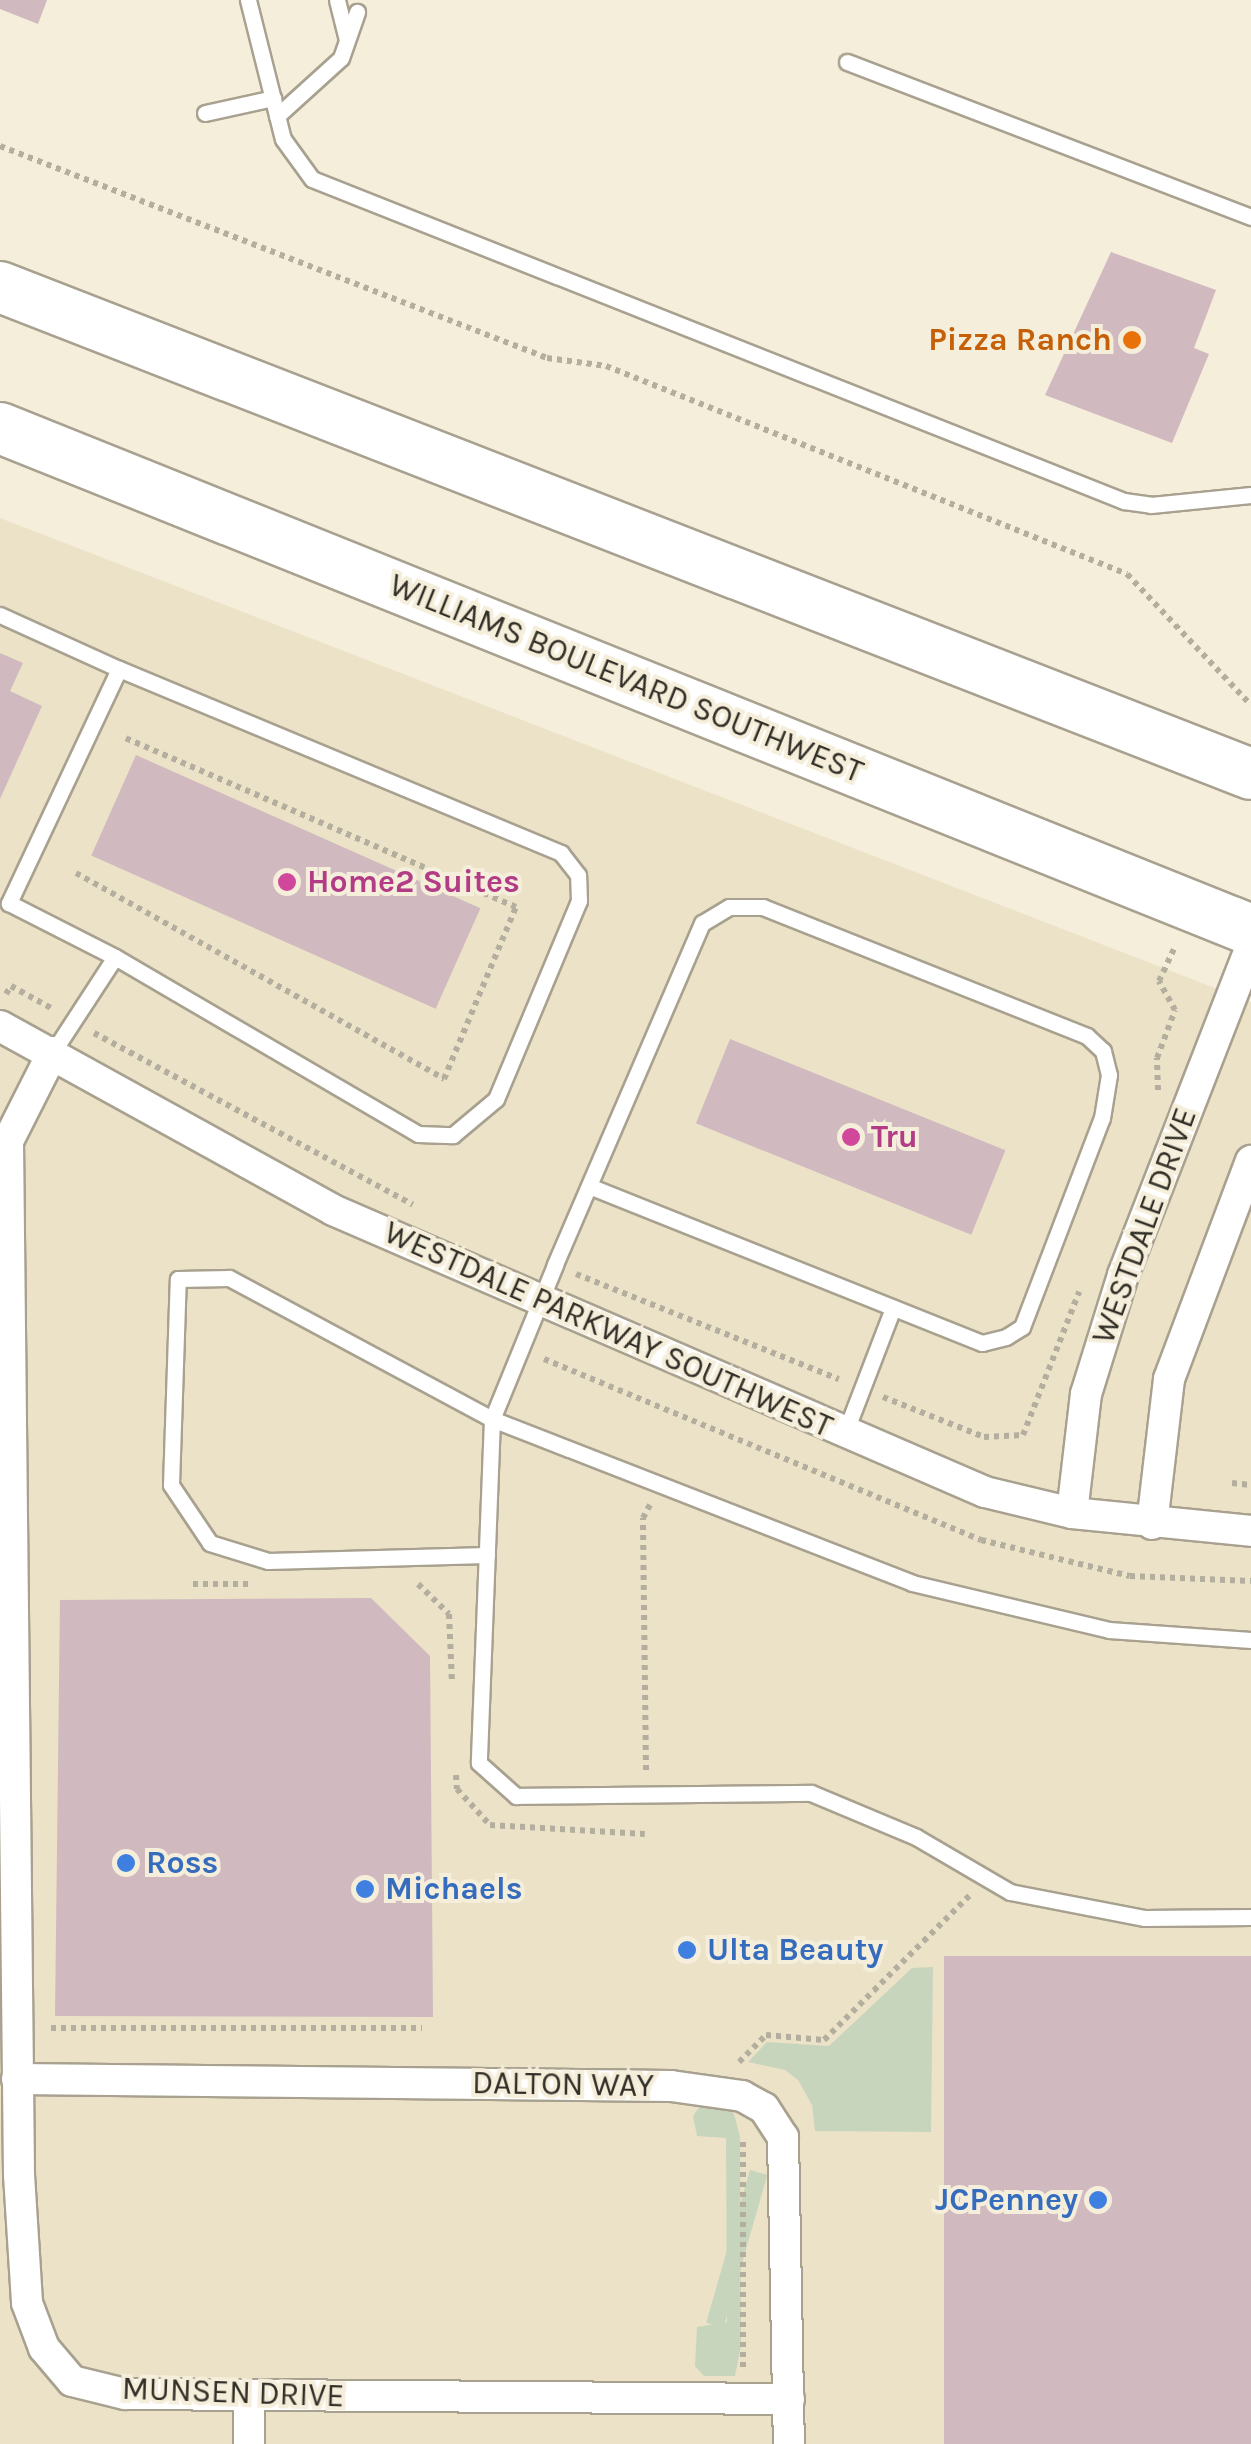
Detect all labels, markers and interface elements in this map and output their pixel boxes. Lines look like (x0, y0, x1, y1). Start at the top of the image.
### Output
place label: Pizza Ranch (928, 321, 1112, 359)
marker: Pizza Ranch (1121, 329, 1143, 351)
street label: WILLIAMS BOULEVARD SOUTHWEST (384, 566, 868, 792)
place label: Home2 Suites (307, 863, 520, 901)
marker: Home2 Suites (276, 871, 298, 893)
street label: WESTDALE DRIVE (1085, 1103, 1205, 1349)
place label: Tru (871, 1118, 918, 1156)
marker: Tru (840, 1126, 862, 1148)
street label: WESTDALE PARKWAY SOUTHWEST (378, 1214, 838, 1446)
place label: Ross (146, 1844, 218, 1882)
marker: Ross (115, 1852, 137, 1874)
place label: Michaels (385, 1870, 523, 1908)
marker: Michaels (354, 1878, 376, 1900)
place label: Ulta Beauty (707, 1931, 883, 1969)
marker: Ulta Beauty (676, 1939, 698, 1961)
street label: DALTON WAY (472, 2064, 654, 2106)
place label: JCPenney (935, 2181, 1078, 2219)
marker: JCPenney (1087, 2189, 1109, 2211)
street label: MUNSEN DRIVE (121, 2370, 345, 2416)

